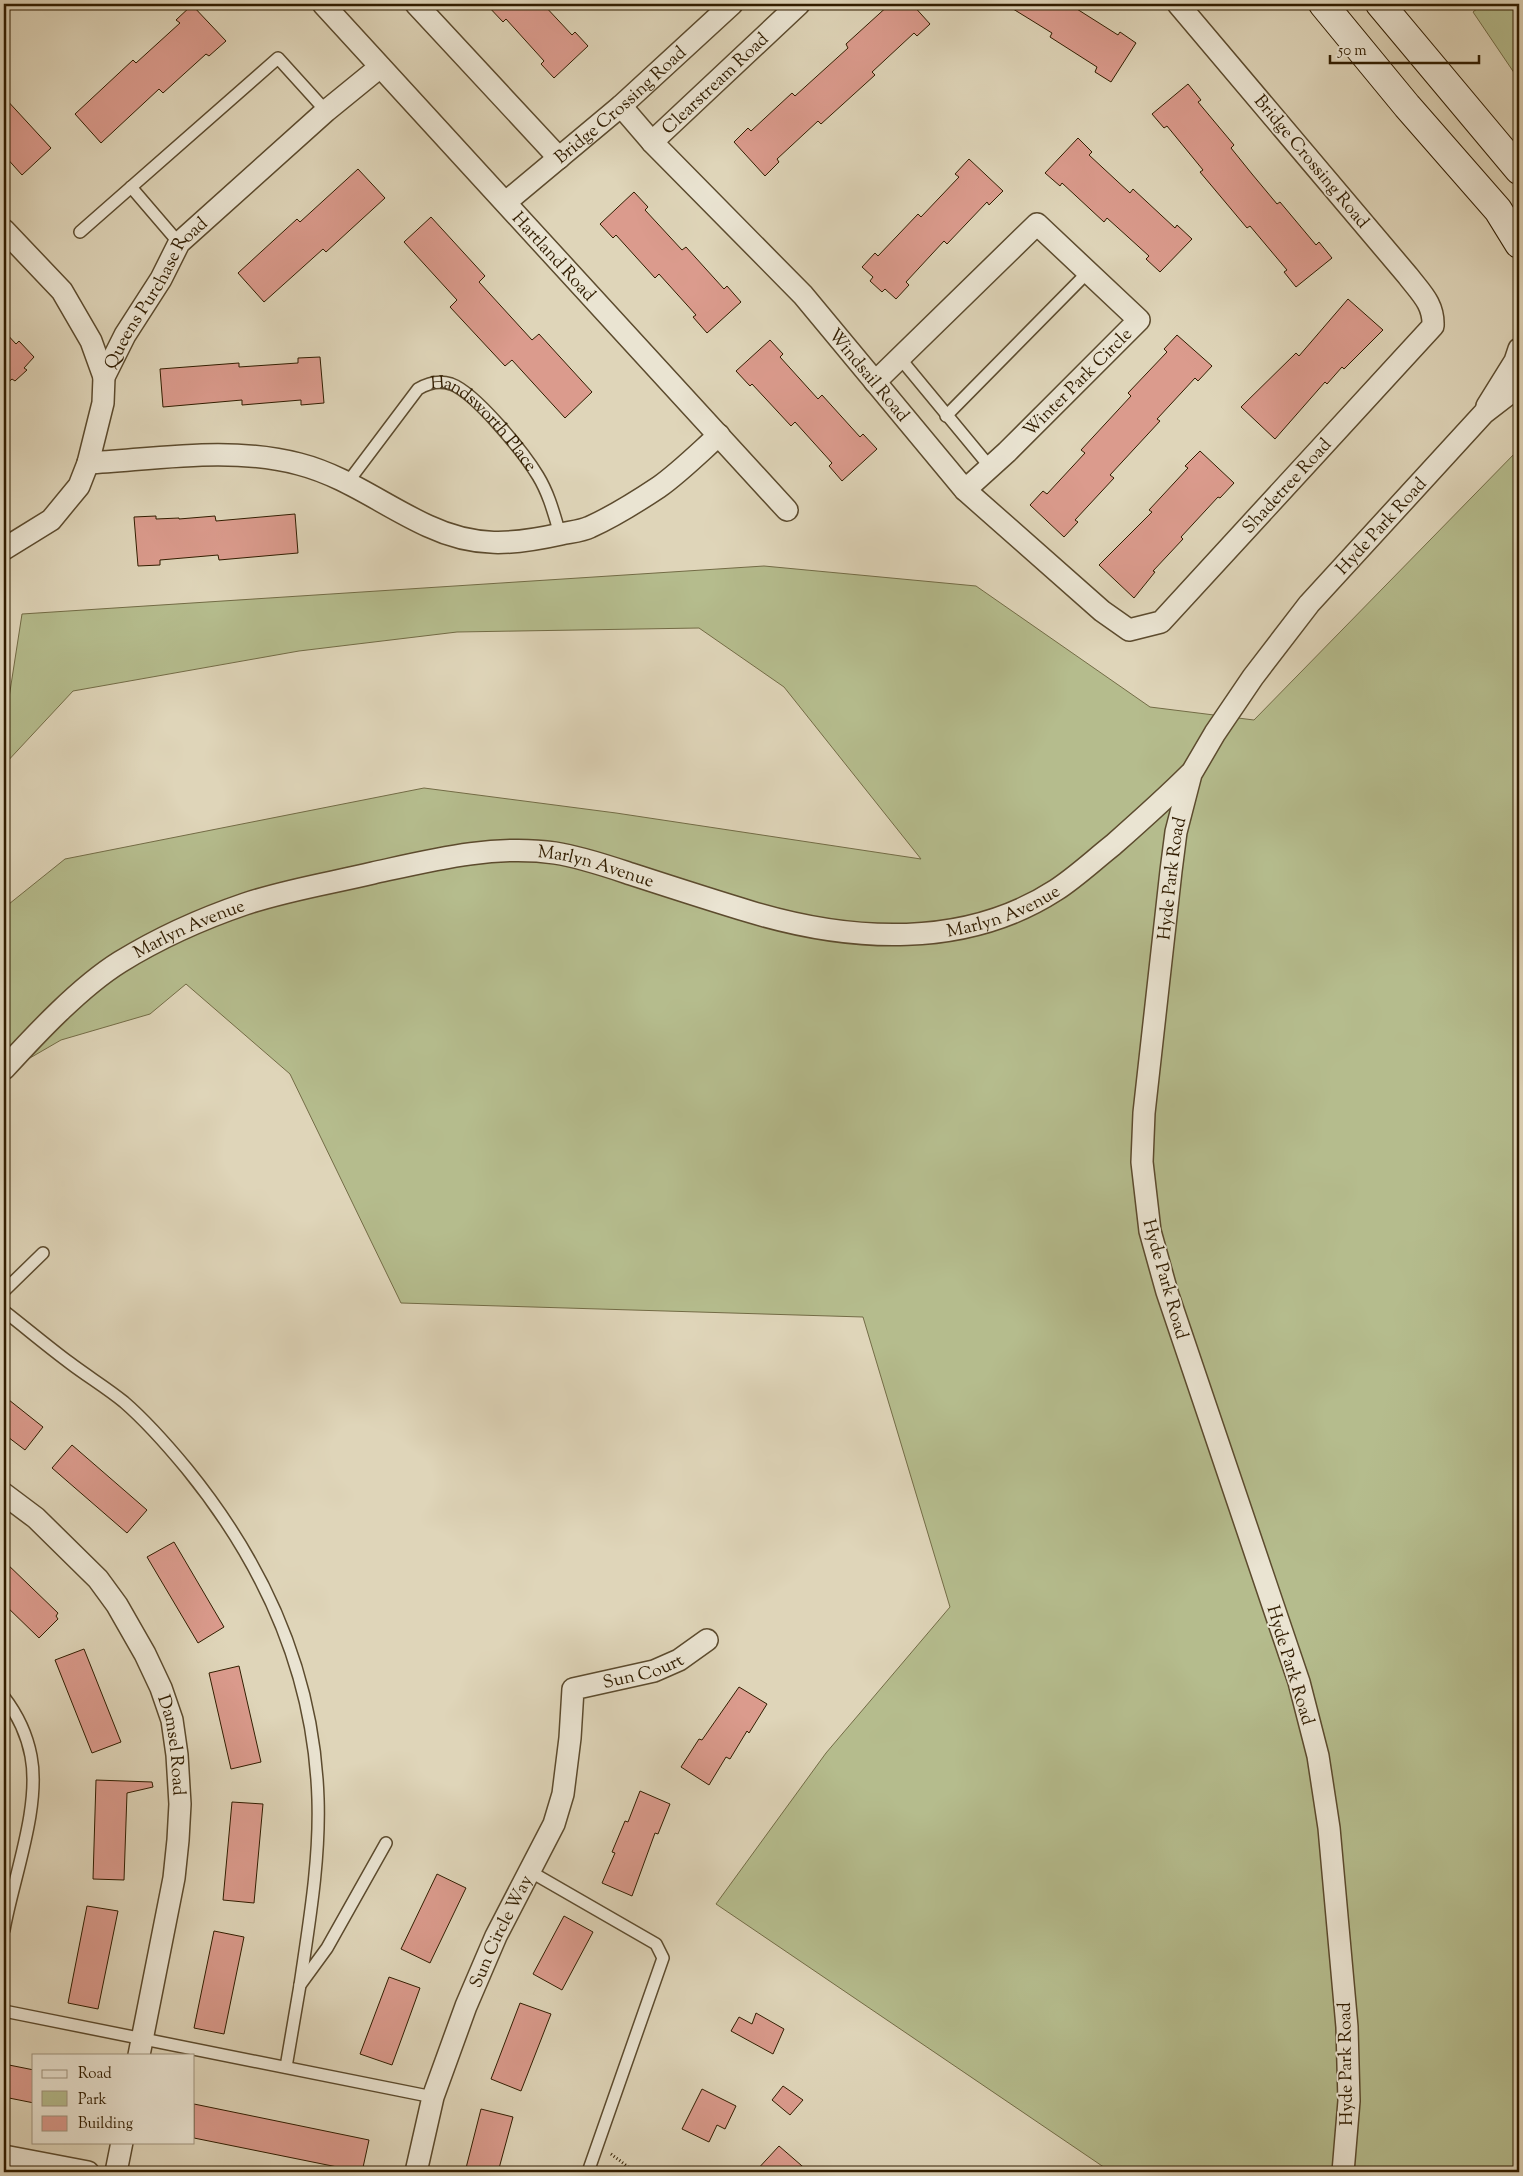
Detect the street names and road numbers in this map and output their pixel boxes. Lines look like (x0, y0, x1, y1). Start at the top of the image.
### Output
street label: Clearstream Road (657, 28, 775, 141)
street label: Bridge Crossing Road (550, 41, 693, 171)
street label: Bridge Crossing Road (1247, 90, 1374, 235)
street label: Hartland Road (505, 207, 601, 308)
street label: Queens Purchase Road (99, 212, 214, 374)
street label: Winter Park Circle (1018, 323, 1139, 444)
street label: Windsail Road (821, 324, 914, 428)
street label: Handsworth Place (429, 371, 542, 477)
street label: Shadetree Road (1237, 433, 1339, 541)
street label: Hyde Park Road (1331, 473, 1434, 582)
street label: Hyde Park Road (1152, 815, 1194, 942)
street label: Marlyn Avenue (536, 840, 657, 896)
street label: Marlyn Avenue (945, 880, 1066, 946)
street label: Marlyn Avenue (129, 894, 249, 966)
street label: Hyde Park Road (1135, 1216, 1194, 1343)
street label: Hyde Park Road (1259, 1603, 1320, 1729)
street label: Sun Court (601, 1649, 690, 1697)
street label: Damsel Road (149, 1692, 190, 1797)
street label: Sun Circle Way (464, 1871, 540, 1993)
street label: Hyde Park Road (1333, 2002, 1361, 2126)

